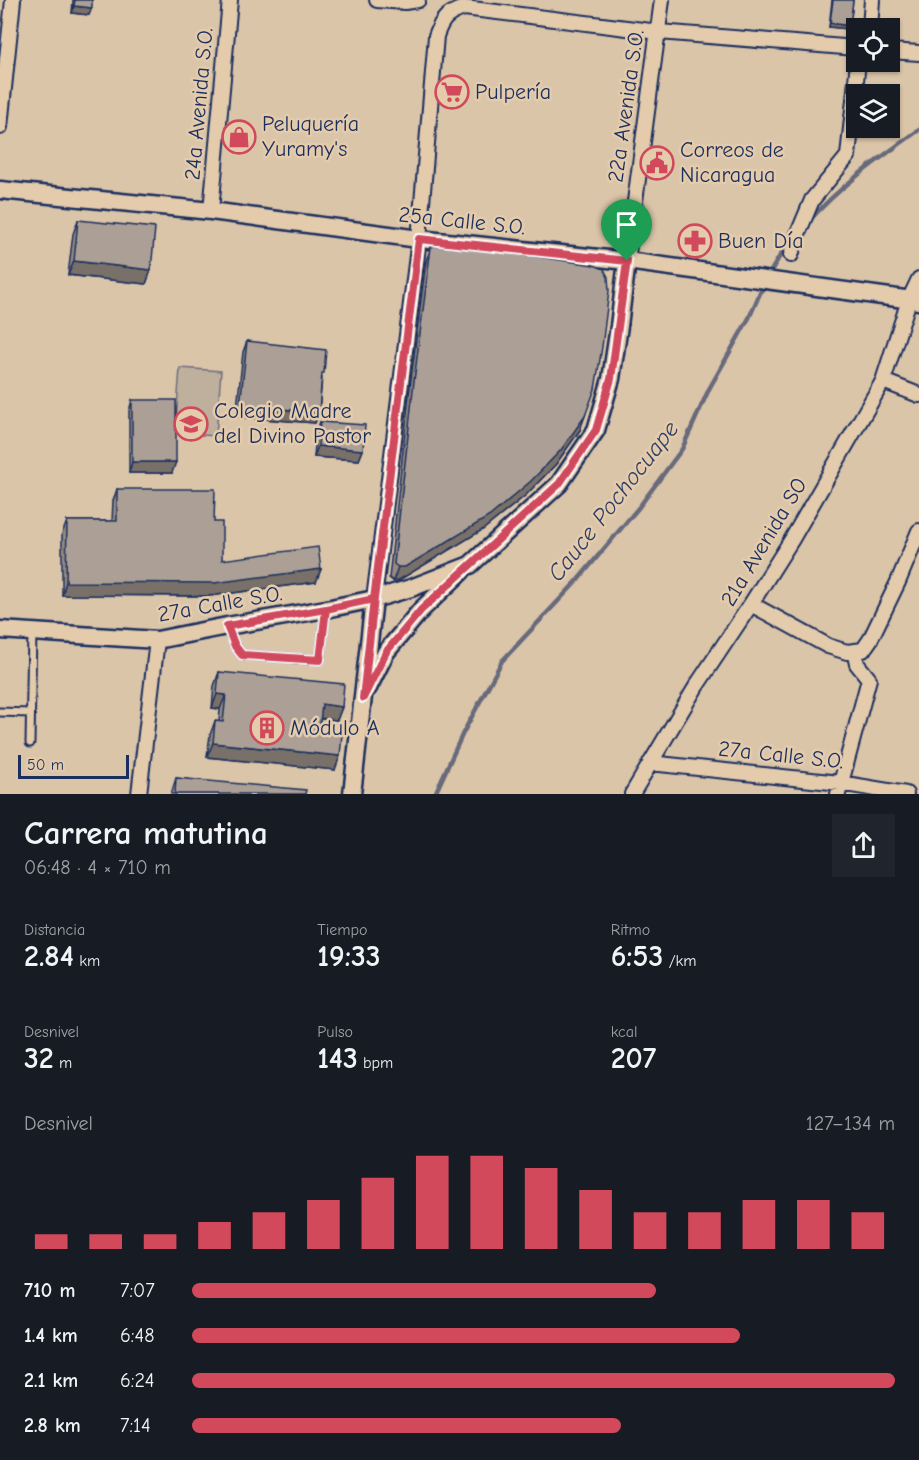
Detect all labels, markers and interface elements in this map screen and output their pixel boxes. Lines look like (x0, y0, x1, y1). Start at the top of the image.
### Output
map controls (846, 18, 900, 138)
button: locate (846, 18, 900, 72)
street label: 24a Avenida S.O. (179, 27, 219, 181)
street label: 22a Avenida S.O. (602, 28, 650, 184)
supermarket icon: Pulpería (434, 74, 470, 110)
place label: Pulpería (475, 79, 551, 105)
button: layers (846, 84, 900, 138)
place label: Peluquería Yuramy's (262, 111, 359, 162)
shop icon: Peluquería Yuramy's (221, 119, 257, 155)
place label: Correos de Nicaragua (680, 137, 784, 188)
public building icon: Correos de Nicaragua (639, 145, 675, 181)
pin (601, 199, 652, 261)
street label: 25a Calle S.O. (397, 201, 527, 241)
icon: arrive (610, 208, 643, 241)
pharmacy icon: Buen Día (677, 223, 713, 259)
place label: Buen Día (718, 228, 804, 254)
place label: Colegio Madre del Divino Pastor (214, 398, 371, 449)
school or university icon: Colegio Madre del Divino Pastor (173, 406, 209, 442)
water label: Cauce Pochocuape (542, 415, 684, 587)
street label: 21a Avenida SO (715, 473, 813, 611)
street label: 27a Calle S.O. (156, 580, 284, 628)
building icon: Módulo A (249, 710, 285, 746)
place label: Módulo A (290, 715, 380, 741)
street label: 27a Calle S.O. (717, 736, 845, 774)
scale bar (18, 752, 129, 780)
text: 50 m (27, 756, 64, 774)
text: Carrera matutina (24, 814, 268, 852)
button: share (832, 814, 895, 877)
text: 06:48 · 4 × 710 m (24, 856, 171, 879)
text: Distancia (24, 921, 85, 939)
text: Tiempo (317, 921, 368, 939)
text: Ritmo (611, 921, 650, 939)
text: 2.84 (24, 939, 74, 974)
text: 19:33 (317, 939, 381, 974)
text: 6:53 (611, 939, 663, 974)
text: km (74, 952, 100, 970)
text: /km (663, 952, 697, 970)
text: Desnivel (24, 1023, 79, 1041)
text: Pulso (317, 1023, 353, 1041)
text: kcal (611, 1023, 638, 1041)
text: 32 (24, 1041, 54, 1076)
text: 143 (317, 1041, 358, 1076)
text: 207 (611, 1041, 656, 1076)
text: m (54, 1054, 72, 1072)
text: bpm (358, 1054, 393, 1072)
text: Desnivel (24, 1112, 93, 1135)
text: 127–134 m (806, 1112, 895, 1135)
text: 710 m (24, 1279, 75, 1302)
text: 7:07 (120, 1279, 155, 1302)
text: 1.4 km (24, 1324, 78, 1347)
text: 6:48 (120, 1324, 154, 1347)
text: 2.1 km (24, 1369, 78, 1392)
text: 6:24 (120, 1369, 155, 1392)
text: 2.8 km (24, 1414, 81, 1437)
text: 7:14 (120, 1414, 151, 1437)

